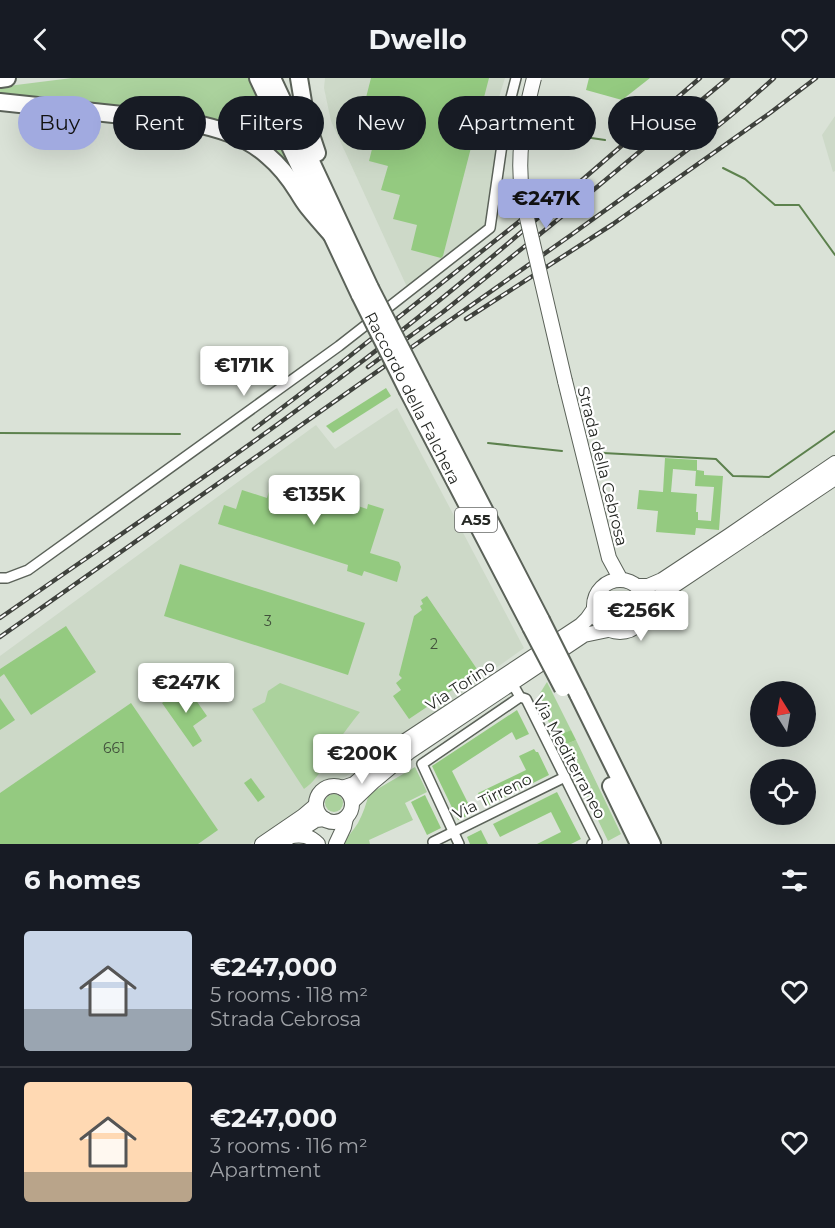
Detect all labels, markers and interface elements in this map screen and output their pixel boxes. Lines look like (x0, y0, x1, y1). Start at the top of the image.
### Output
icon: back (24, 23, 57, 56)
text: Dwello (368, 23, 467, 56)
icon: heart (778, 23, 811, 56)
chip: Buy (18, 96, 101, 150)
chip: Rent (113, 96, 206, 150)
chip: Filters (218, 96, 324, 150)
chip: New (336, 96, 426, 150)
chip: Apartment (438, 96, 596, 150)
chip: House (608, 96, 718, 150)
pin: €247K (504, 179, 588, 230)
text: €247K (512, 186, 580, 210)
street label: Raccordo della Falchera (361, 309, 464, 488)
pin: €171K (202, 346, 286, 397)
text: €171K (214, 353, 274, 377)
street label: Strada della Cebrosa (573, 384, 632, 548)
pin: €135K (272, 475, 356, 526)
text: €135K (283, 482, 345, 506)
road number: A55 (455, 508, 497, 532)
pin: €256K (599, 591, 683, 642)
text: €256K (607, 598, 675, 622)
house number: 3 (264, 612, 272, 630)
house number: 2 (430, 635, 438, 653)
street label: Via Torino (422, 656, 498, 715)
pin: €247K (144, 663, 228, 714)
text: €247K (152, 670, 220, 694)
north arrow (750, 681, 816, 747)
map controls (750, 681, 816, 825)
street label: Via Mediterraneo (529, 692, 610, 822)
pin: €200K (320, 734, 404, 785)
house number: 661 (103, 739, 125, 757)
text: €200K (327, 741, 397, 765)
button: locate (750, 759, 816, 825)
street label: Via Tirreno (450, 769, 535, 824)
text: 6 homes (24, 864, 141, 896)
icon: filters (778, 864, 811, 897)
text: €247,000 (210, 951, 337, 983)
icon: home (72, 955, 144, 1027)
icon: heart (778, 975, 811, 1008)
text: 5 rooms · 118 m² (210, 983, 368, 1007)
text: Strada Cebrosa (210, 1007, 361, 1031)
text: €247,000 (210, 1102, 337, 1134)
icon: home (72, 1106, 144, 1178)
icon: heart (778, 1126, 811, 1159)
text: 3 rooms · 116 m² (210, 1134, 368, 1158)
text: Apartment (210, 1158, 321, 1182)

